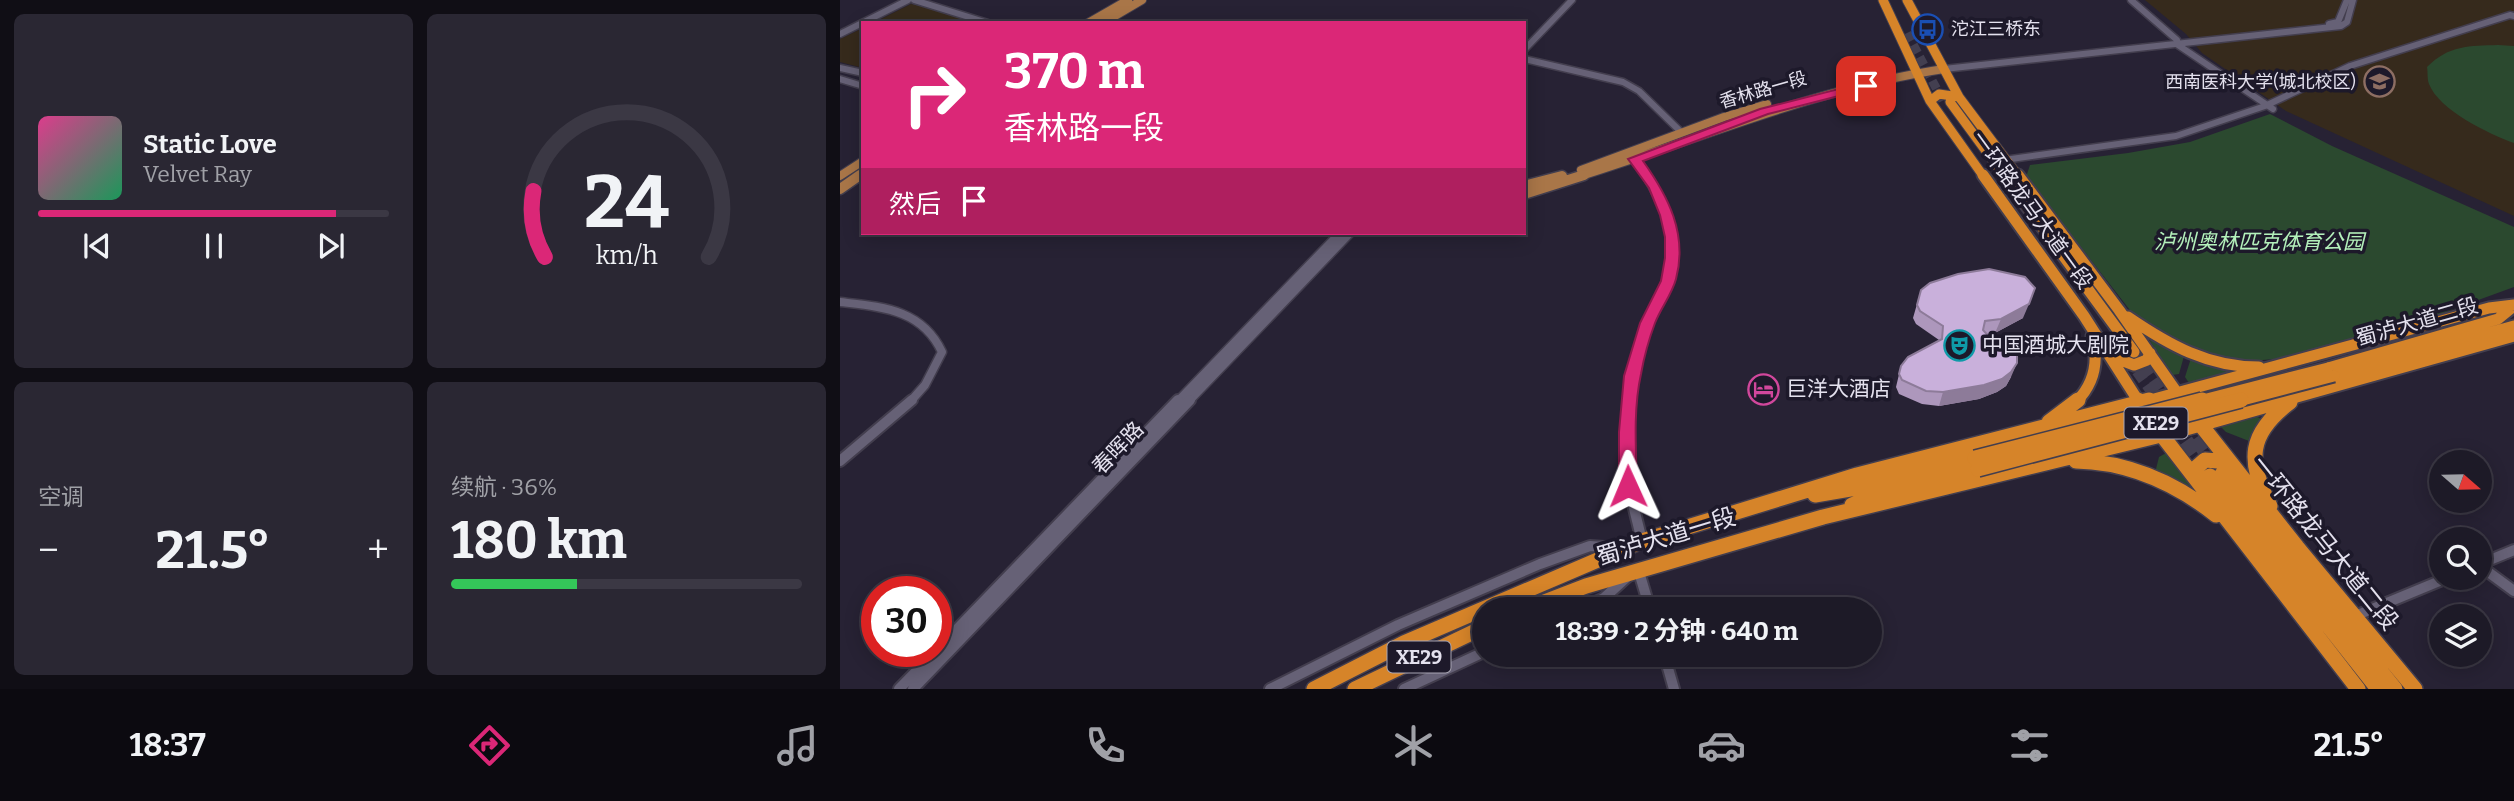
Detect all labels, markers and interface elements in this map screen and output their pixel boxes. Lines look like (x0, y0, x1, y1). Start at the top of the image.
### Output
bus stop icon: 沱江三桥东 (1911, 12, 1945, 46)
place label: 沱江三桥东 (1951, 18, 2041, 40)
text: 370 m (1004, 42, 1144, 101)
icon: right (889, 49, 980, 140)
pin (1836, 56, 1896, 116)
school or university icon: 西南医科大学(城北校区) (2362, 65, 2396, 99)
street label: 香林路一段 (1717, 67, 1809, 113)
icon: arrive (1847, 67, 1885, 105)
place label: 西南医科大学(城北校区) (2165, 71, 2356, 93)
text: 香林路一段 (1004, 109, 1164, 147)
street label: 一环路龙马大道一段 (1966, 126, 2098, 294)
text: Static Love (143, 129, 277, 160)
text: 24 (584, 159, 669, 246)
text: Velvet Ray (143, 160, 252, 188)
icon: arrive (955, 182, 993, 220)
text: 然后 (889, 189, 941, 220)
icon: previous (78, 227, 116, 265)
icon: pause (195, 227, 233, 265)
icon: next (312, 227, 350, 265)
park label: 泸州奥林匹克体育公园 (2154, 229, 2367, 255)
text: km/h (596, 241, 658, 271)
street label: 蜀泸大道二段 (2353, 292, 2481, 352)
theatre icon: 中国酒城大剧院 (1942, 328, 1976, 362)
place label: 中国酒城大剧院 (1982, 332, 2129, 358)
hotel icon: 巨洋大酒店 (1746, 372, 1780, 406)
place label: 巨洋大酒店 (1786, 376, 1891, 402)
road number: XE29 (2124, 408, 2188, 438)
street label: 春晖路 (1087, 416, 1149, 480)
position arrow (1591, 449, 1665, 523)
street label: 一环路龙马大道二段 (2246, 450, 2404, 636)
north arrow (2429, 450, 2492, 513)
map controls (2429, 450, 2492, 667)
text: 续航 · 36% (451, 473, 557, 501)
text: 空调 (38, 483, 84, 511)
street label: 蜀泸大道一段 (1593, 503, 1739, 571)
text: 180 km (451, 509, 627, 572)
text: 21.5° (156, 519, 271, 582)
text: − (38, 527, 59, 573)
text: + (367, 527, 389, 573)
button: search (2429, 527, 2492, 590)
speed limit sign: 30 (861, 576, 952, 667)
button: layers (2429, 604, 2492, 667)
text: 18:39 · 2 分钟 · 640 m (1556, 616, 1798, 647)
road number: XE29 (1388, 642, 1450, 672)
icon: directions (465, 721, 514, 770)
icon: music (773, 721, 822, 770)
icon: phone (1081, 721, 1130, 770)
icon: climate (1389, 721, 1438, 770)
icon: car (1697, 721, 1746, 770)
icon: filters (2005, 721, 2054, 770)
text: 18:37 (130, 726, 206, 764)
text: 21.5° (2314, 726, 2384, 764)

